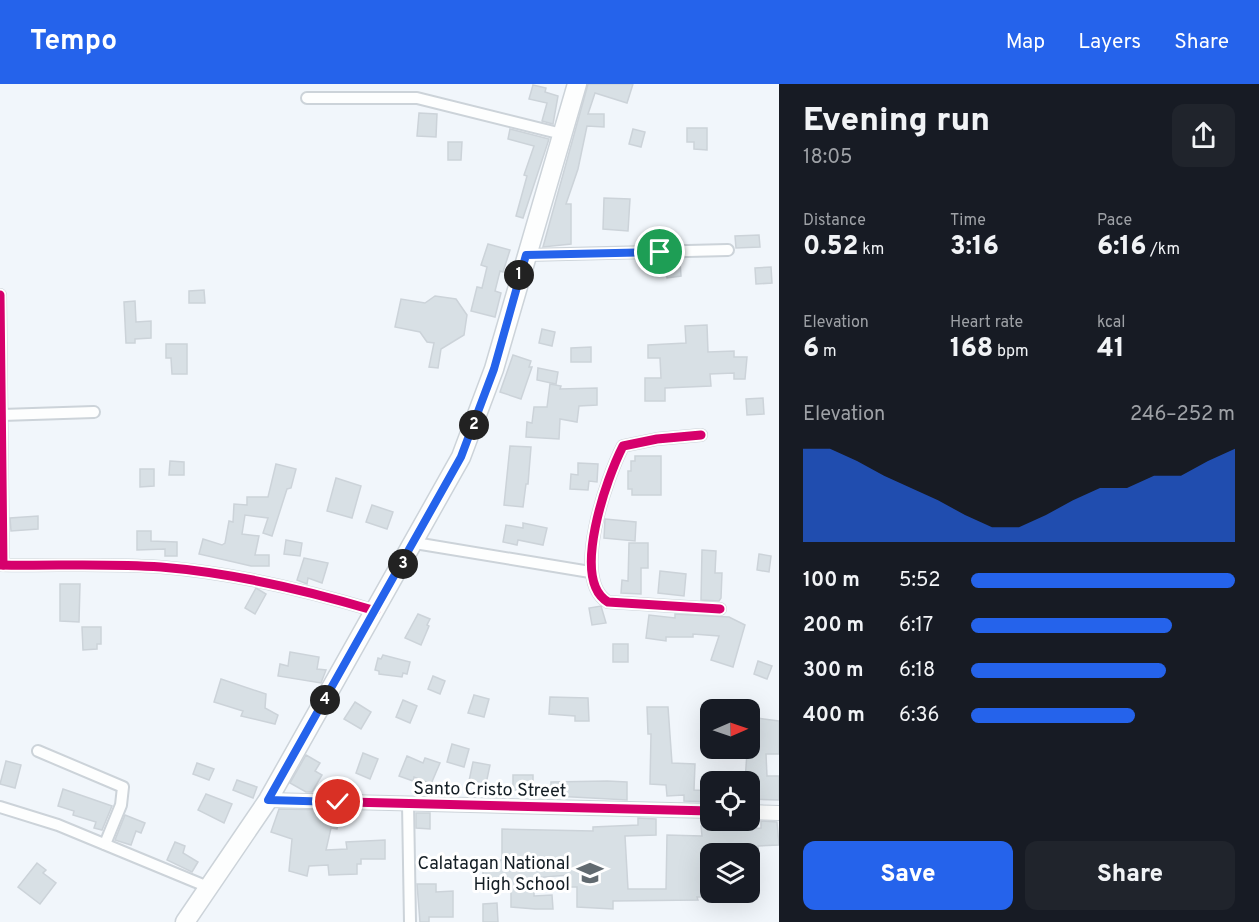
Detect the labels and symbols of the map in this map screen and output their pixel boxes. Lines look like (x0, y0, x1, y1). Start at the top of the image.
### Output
pin (634, 226, 685, 277)
pin: 1 (504, 260, 534, 290)
pin: 2 (459, 410, 489, 440)
pin: 3 (388, 549, 418, 579)
pin: 4 (310, 685, 340, 715)
north arrow (700, 699, 760, 759)
pin (312, 776, 363, 827)
street label: Santo Cristo Street (413, 778, 567, 803)
place label: Calatagan National High School (418, 853, 570, 897)
school or university icon: Calatagan National High School (575, 858, 605, 888)

